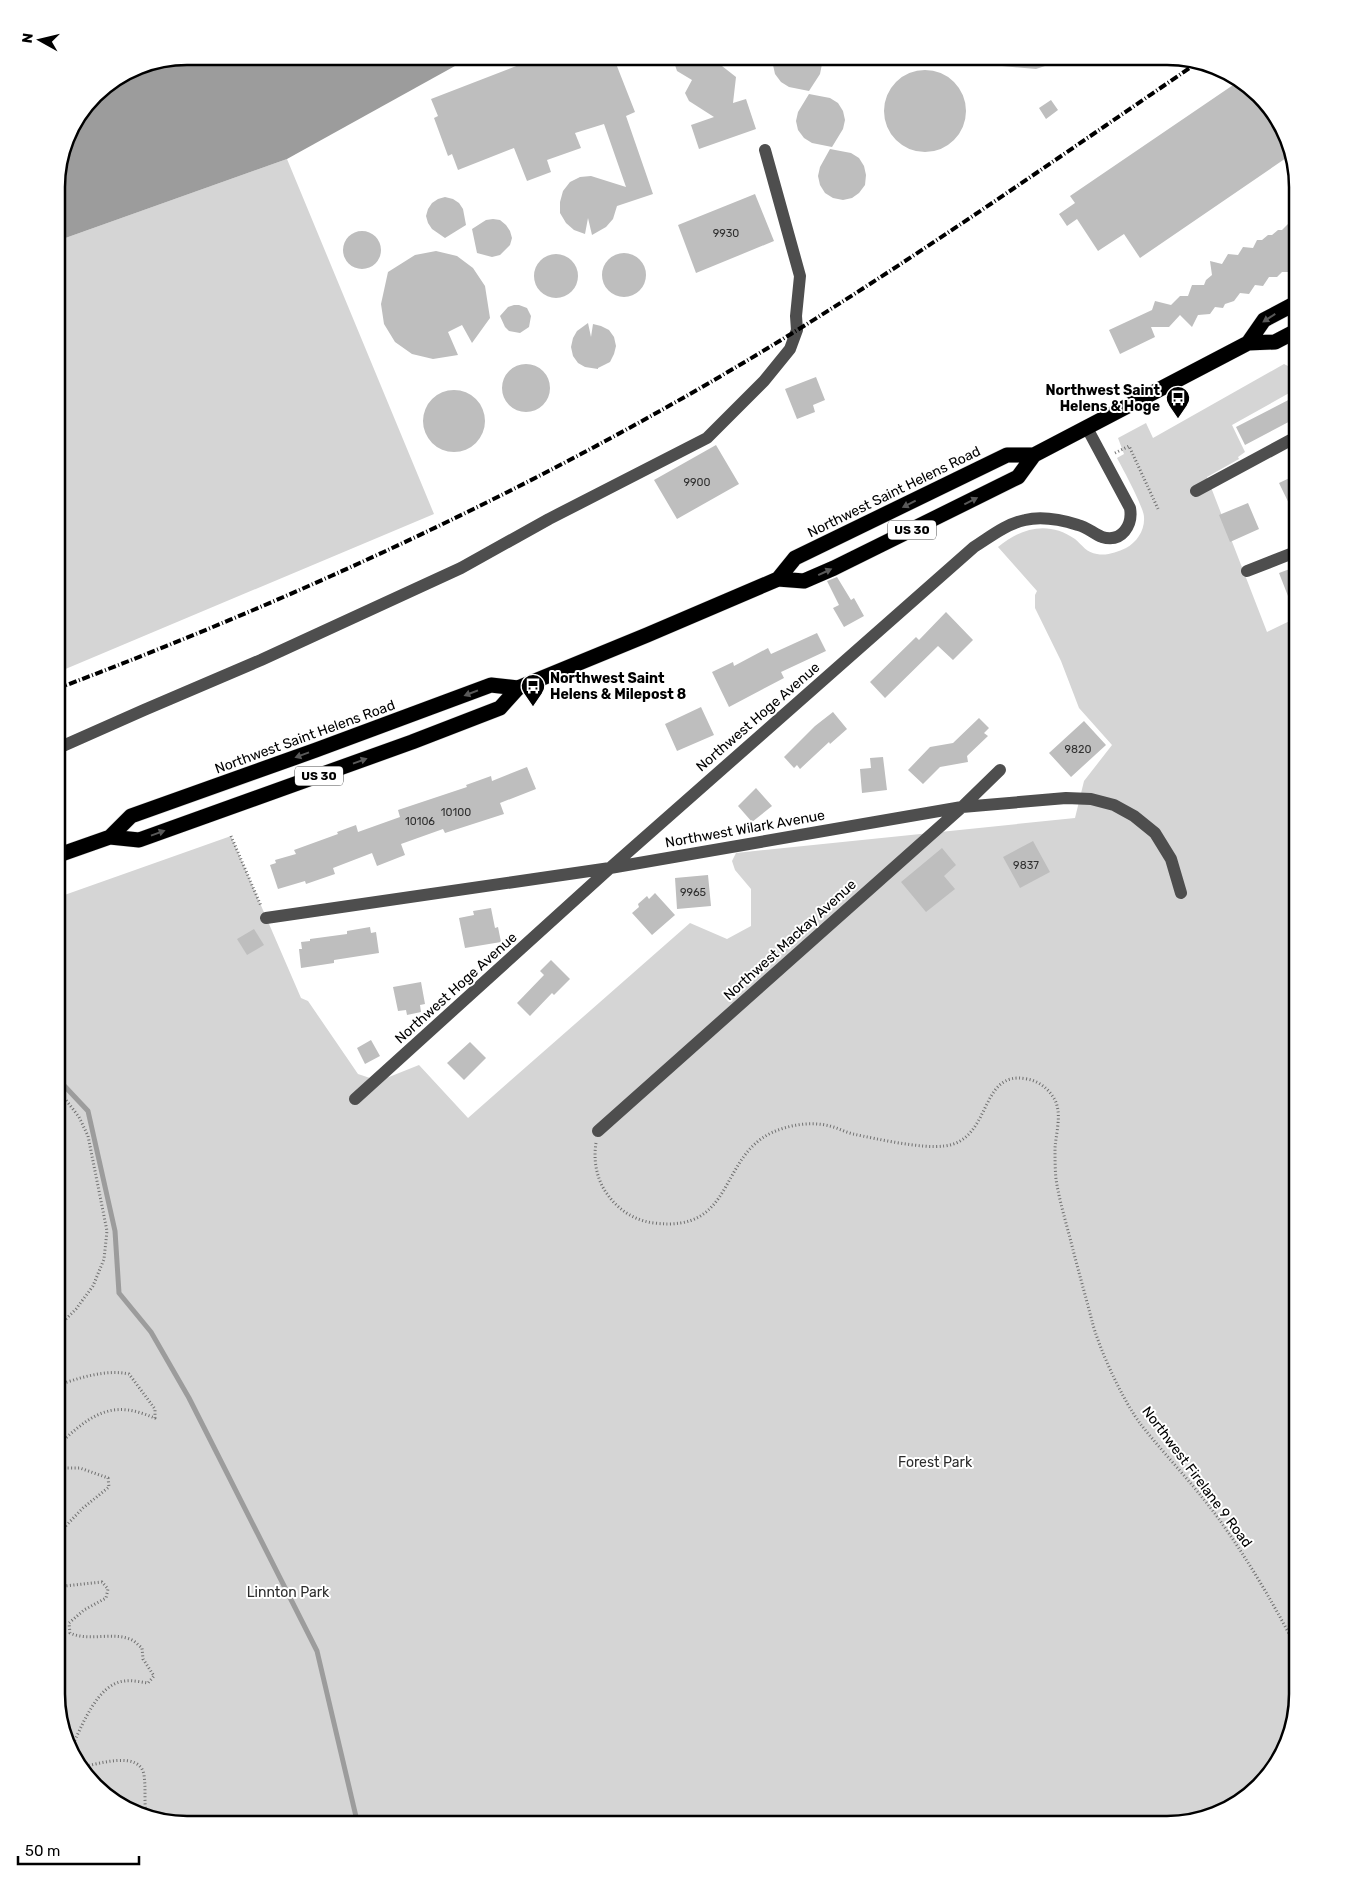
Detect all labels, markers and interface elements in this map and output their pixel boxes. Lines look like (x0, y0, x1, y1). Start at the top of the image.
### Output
north arrow (15, 15, 65, 65)
text: N (19, 32, 37, 44)
house number: 9930 (713, 227, 739, 240)
one-way arrow (1262, 314, 1276, 323)
place label: Northwest Saint Helens & Hoge (1045, 382, 1160, 415)
bus stop icon: Northwest Saint Helens & Hoge (1165, 385, 1191, 419)
street label: Northwest Saint Helens Road (805, 443, 983, 541)
house number: 9900 (683, 476, 711, 489)
one-way arrow (963, 497, 978, 505)
one-way arrow (902, 500, 916, 508)
road number: US 30 (888, 520, 936, 540)
one-way arrow (818, 568, 832, 576)
street label: Northwest Hoge Avenue (693, 659, 823, 775)
place label: Northwest Saint Helens & Milepost 8 (550, 670, 686, 703)
bus stop icon: Northwest Saint Helens & Milepost 8 (520, 673, 546, 707)
one-way arrow (463, 690, 478, 697)
street label: Northwest Saint Helens Road (213, 696, 397, 778)
house number: 9820 (1065, 743, 1091, 756)
one-way arrow (294, 752, 309, 759)
one-way arrow (353, 757, 368, 764)
road number: US 30 (295, 766, 343, 786)
house number: 10100 (441, 806, 471, 819)
street label: Northwest Wilark Avenue (664, 807, 826, 851)
house number: 10106 (405, 815, 435, 828)
one-way arrow (151, 829, 166, 837)
house number: 9837 (1013, 859, 1039, 872)
street label: Northwest Mackay Avenue (720, 876, 860, 1004)
house number: 9965 (680, 886, 707, 899)
street label: Northwest Hoge Avenue (392, 929, 521, 1047)
street label: Northwest Firelane 9 Road (1138, 1403, 1256, 1551)
park label: Forest Park (898, 1454, 973, 1471)
park label: Linnton Park (247, 1584, 330, 1601)
scale bar (18, 1834, 139, 1866)
text: 50 m (25, 1842, 60, 1860)

